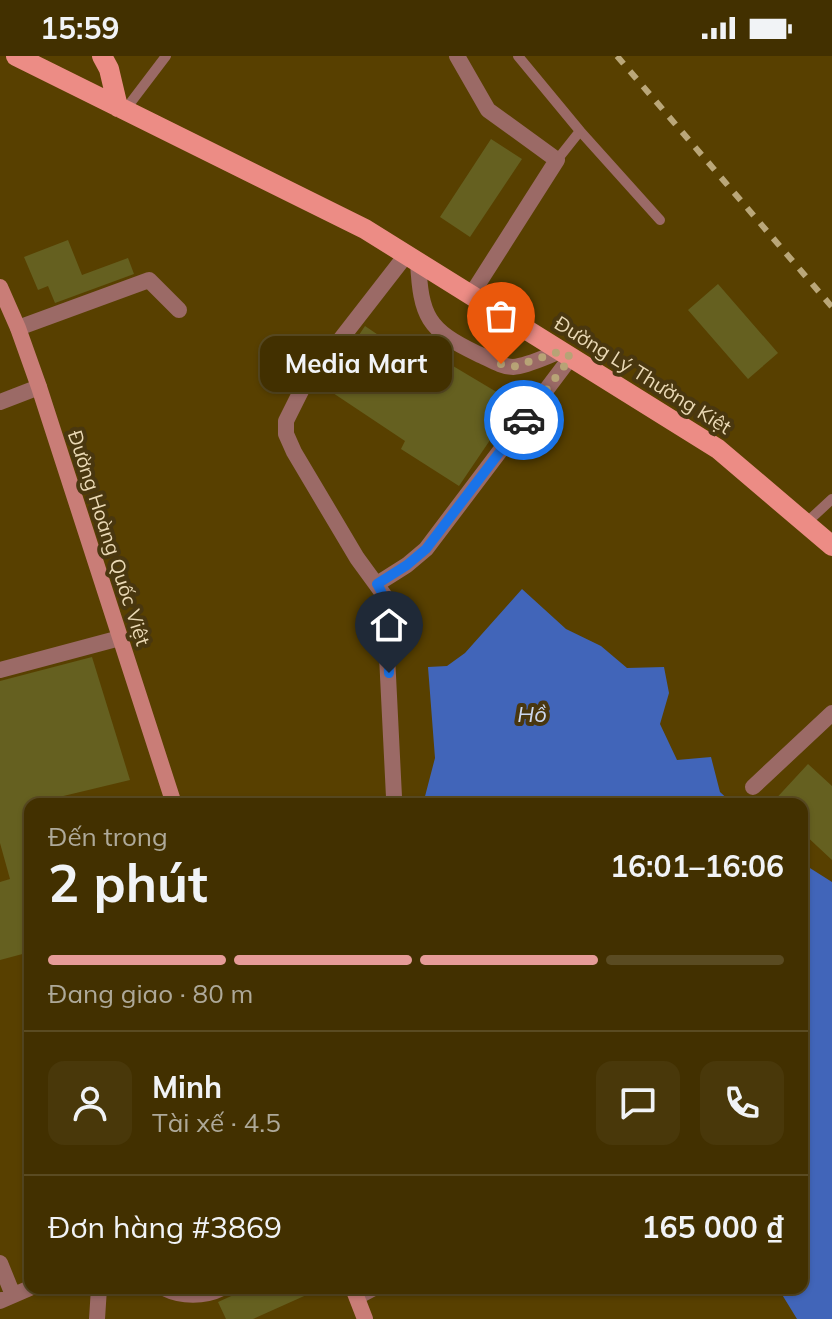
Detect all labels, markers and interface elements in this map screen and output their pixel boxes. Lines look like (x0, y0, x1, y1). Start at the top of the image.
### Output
text: 15:59 (40, 9, 119, 47)
pin (467, 282, 535, 364)
icon: bag (479, 294, 523, 338)
street label: Đường Lý Thường Kiệt (550, 310, 736, 439)
callout: Media Mart (261, 336, 453, 392)
text: Media Mart (285, 347, 427, 380)
courier (484, 380, 564, 460)
icon: car (502, 398, 546, 442)
street label: Đường Hoàng Quốc Việt (63, 427, 156, 649)
pin (355, 591, 423, 673)
icon: home (367, 603, 411, 647)
water label: Hồ (517, 700, 547, 728)
text: Đến trong (48, 820, 168, 853)
text: 16:01–16:06 (610, 847, 784, 885)
text: 2 phút (48, 850, 208, 915)
text: Đang giao · 80 m (48, 977, 253, 1010)
button: person (48, 1061, 132, 1145)
button: chat (596, 1061, 680, 1145)
button: phone (700, 1061, 784, 1145)
text: Minh (152, 1068, 222, 1106)
text: Tài xế · 4.5 (152, 1106, 281, 1139)
text: Đơn hàng #3869 (48, 1208, 282, 1246)
text: 165 000 ₫ (642, 1208, 784, 1246)

